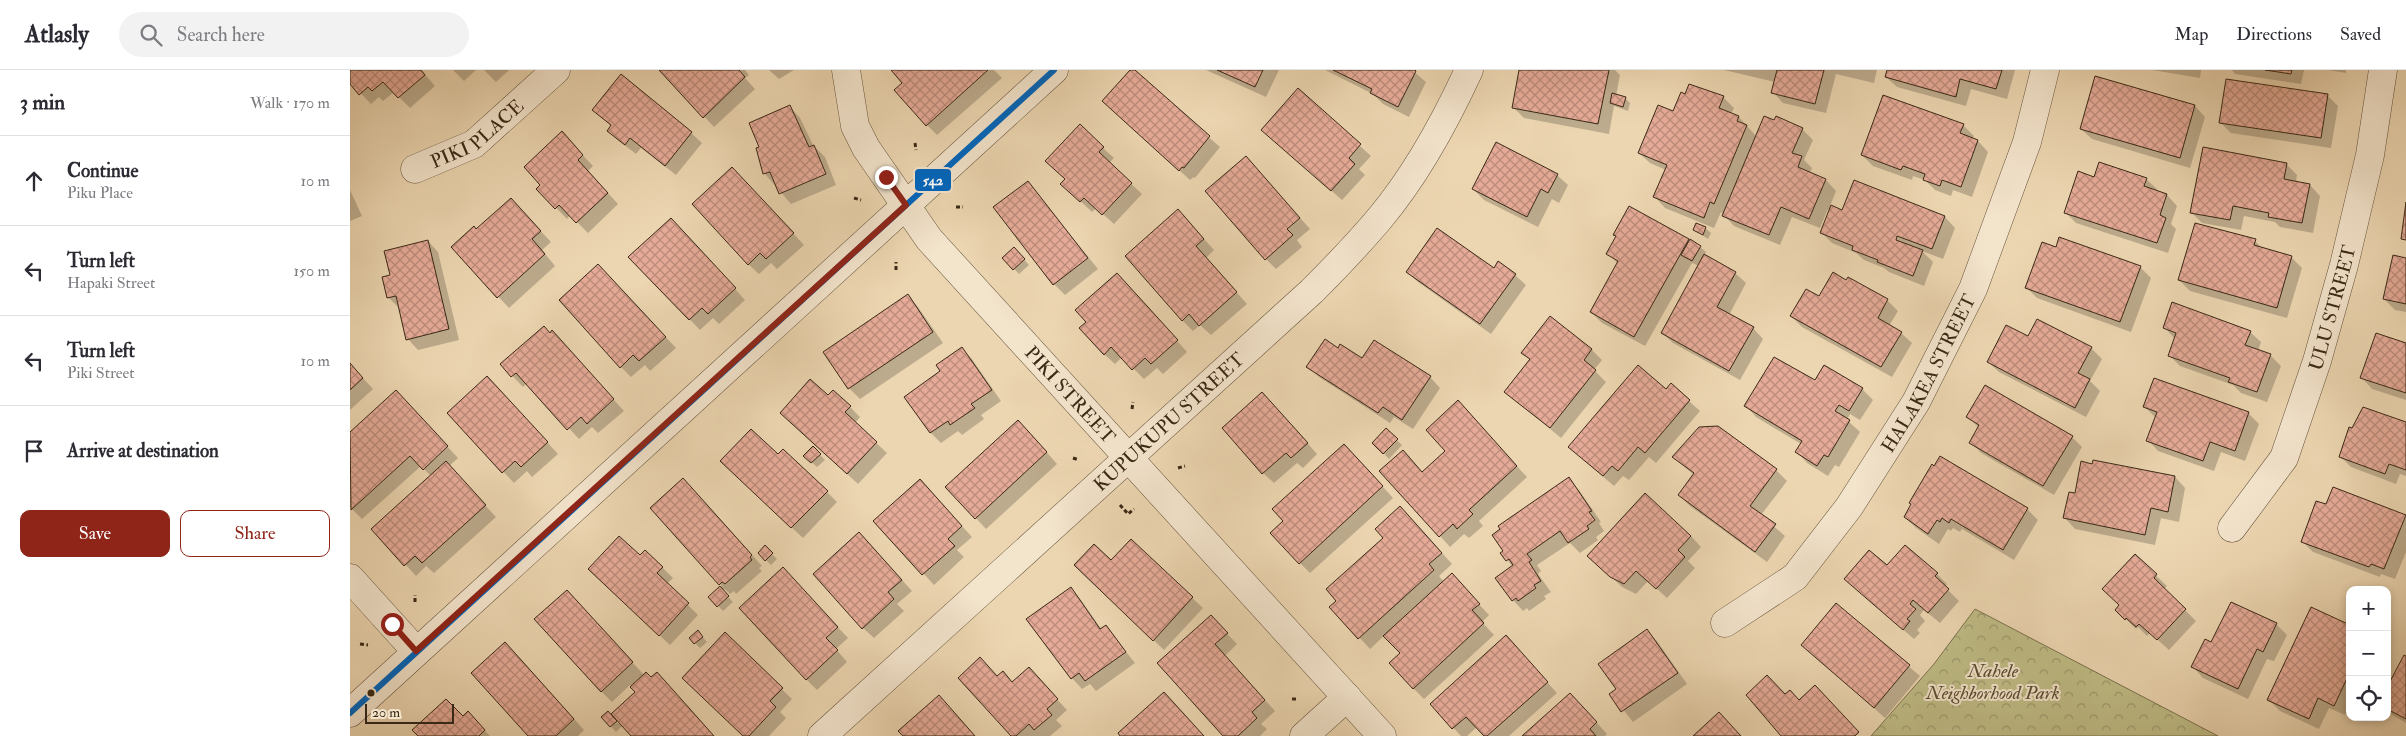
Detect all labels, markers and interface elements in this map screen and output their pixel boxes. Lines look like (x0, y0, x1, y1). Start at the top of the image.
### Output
search box (119, 12, 469, 57)
text: Atlasly (25, 19, 89, 50)
icon: search (137, 21, 165, 49)
text: Search here (177, 23, 265, 47)
text: Map (2175, 23, 2208, 46)
text: Directions (2236, 23, 2312, 46)
text: Saved (2340, 23, 2381, 46)
text: 3 min (20, 89, 65, 116)
text: Walk · 170 m (250, 93, 330, 113)
street label: PIKI PLACE (427, 94, 529, 174)
text: Continue (67, 159, 138, 183)
route end (875, 166, 898, 189)
icon: ahead (20, 167, 48, 195)
line badge: 542 (914, 168, 952, 192)
text: 10 m (300, 171, 330, 191)
text: 542 (923, 172, 943, 189)
text: Piku Place (67, 183, 133, 203)
street label: ULU STREET (2304, 243, 2361, 374)
text: Turn left (67, 249, 135, 273)
icon: left (20, 257, 48, 285)
text: 150 m (293, 261, 330, 281)
text: Hapaki Street (67, 273, 155, 293)
street label: HALAKEA STREET (1876, 290, 1981, 457)
text: Turn left (67, 339, 135, 363)
street label: PIKI STREET (1019, 341, 1120, 449)
icon: left (20, 347, 48, 375)
street label: KUPUKUPU STREET (1089, 347, 1250, 497)
text: 10 m (300, 351, 330, 371)
text: Piki Street (67, 363, 134, 383)
icon: arrive (20, 437, 48, 465)
text: Arrive at destination (67, 439, 219, 463)
button: Save (20, 510, 170, 557)
button: Share (180, 510, 330, 557)
map controls (2346, 586, 2391, 721)
button: + (2346, 586, 2391, 631)
route start (381, 613, 404, 636)
button: − (2346, 631, 2391, 676)
park label: Nahele Neighborhood Park (1925, 659, 2060, 705)
button: locate (2346, 676, 2391, 721)
unlabelled marker (366, 688, 376, 698)
scale bar (365, 701, 454, 724)
text: 20 m (372, 704, 400, 721)

